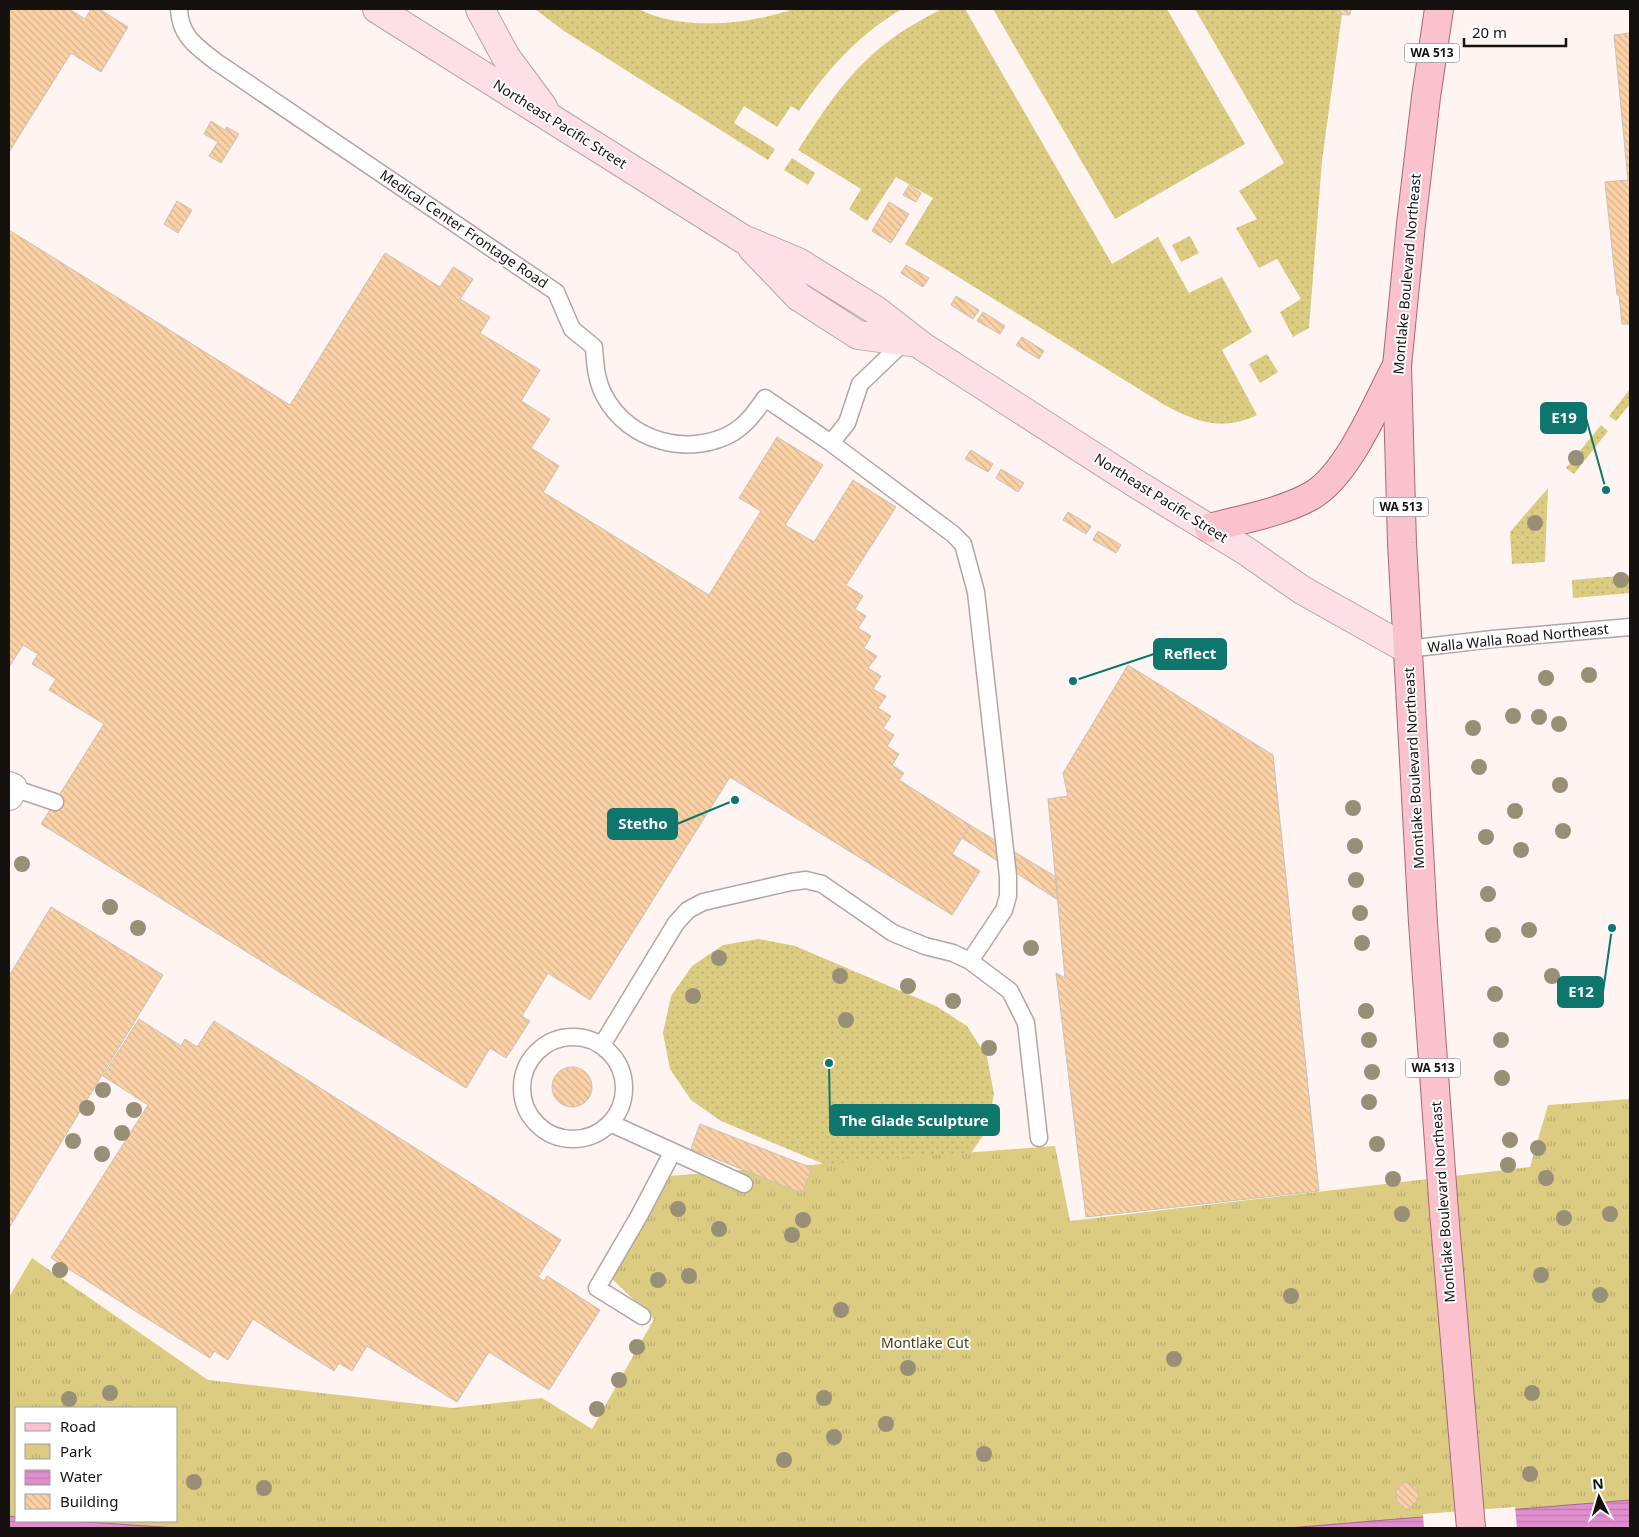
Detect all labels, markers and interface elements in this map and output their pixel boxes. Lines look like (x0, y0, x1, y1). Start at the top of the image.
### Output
scale bar (1464, 15, 1566, 47)
text: 20 m (1472, 22, 1507, 42)
road number: WA 513 (1404, 44, 1460, 62)
street label: Northeast Pacific Street (490, 75, 631, 173)
street label: Medical Center Frontage Road (376, 165, 552, 292)
street label: Montlake Boulevard Northeast (1388, 173, 1425, 375)
callout: E19 (1541, 403, 1586, 433)
text: E19 (1551, 407, 1577, 427)
street label: Northeast Pacific Street (1091, 449, 1232, 547)
road number: WA 513 (1374, 498, 1428, 516)
street label: Walla Walla Road Northeast (1426, 619, 1609, 656)
callout: Reflect (1154, 639, 1226, 669)
text: Reflect (1164, 643, 1217, 663)
street label: Montlake Boulevard Northeast (1399, 667, 1428, 869)
callout: Stetho (608, 809, 677, 839)
text: Stetho (618, 813, 668, 833)
callout: E12 (1558, 977, 1603, 1007)
text: E12 (1568, 981, 1594, 1001)
road number: WA 513 (1406, 1058, 1460, 1078)
street label: Montlake Boulevard Northeast (1426, 1101, 1459, 1303)
callout: The Glade Sculpture (830, 1105, 999, 1135)
text: The Glade Sculpture (839, 1110, 989, 1130)
park label: Montlake Cut (881, 1333, 969, 1352)
legend (15, 1407, 178, 1522)
text: Road (60, 1416, 96, 1436)
text: Park (60, 1441, 92, 1461)
text: Water (60, 1466, 102, 1486)
north arrow (1574, 1472, 1624, 1522)
text: N (1591, 1474, 1604, 1494)
text: Building (60, 1491, 118, 1511)

